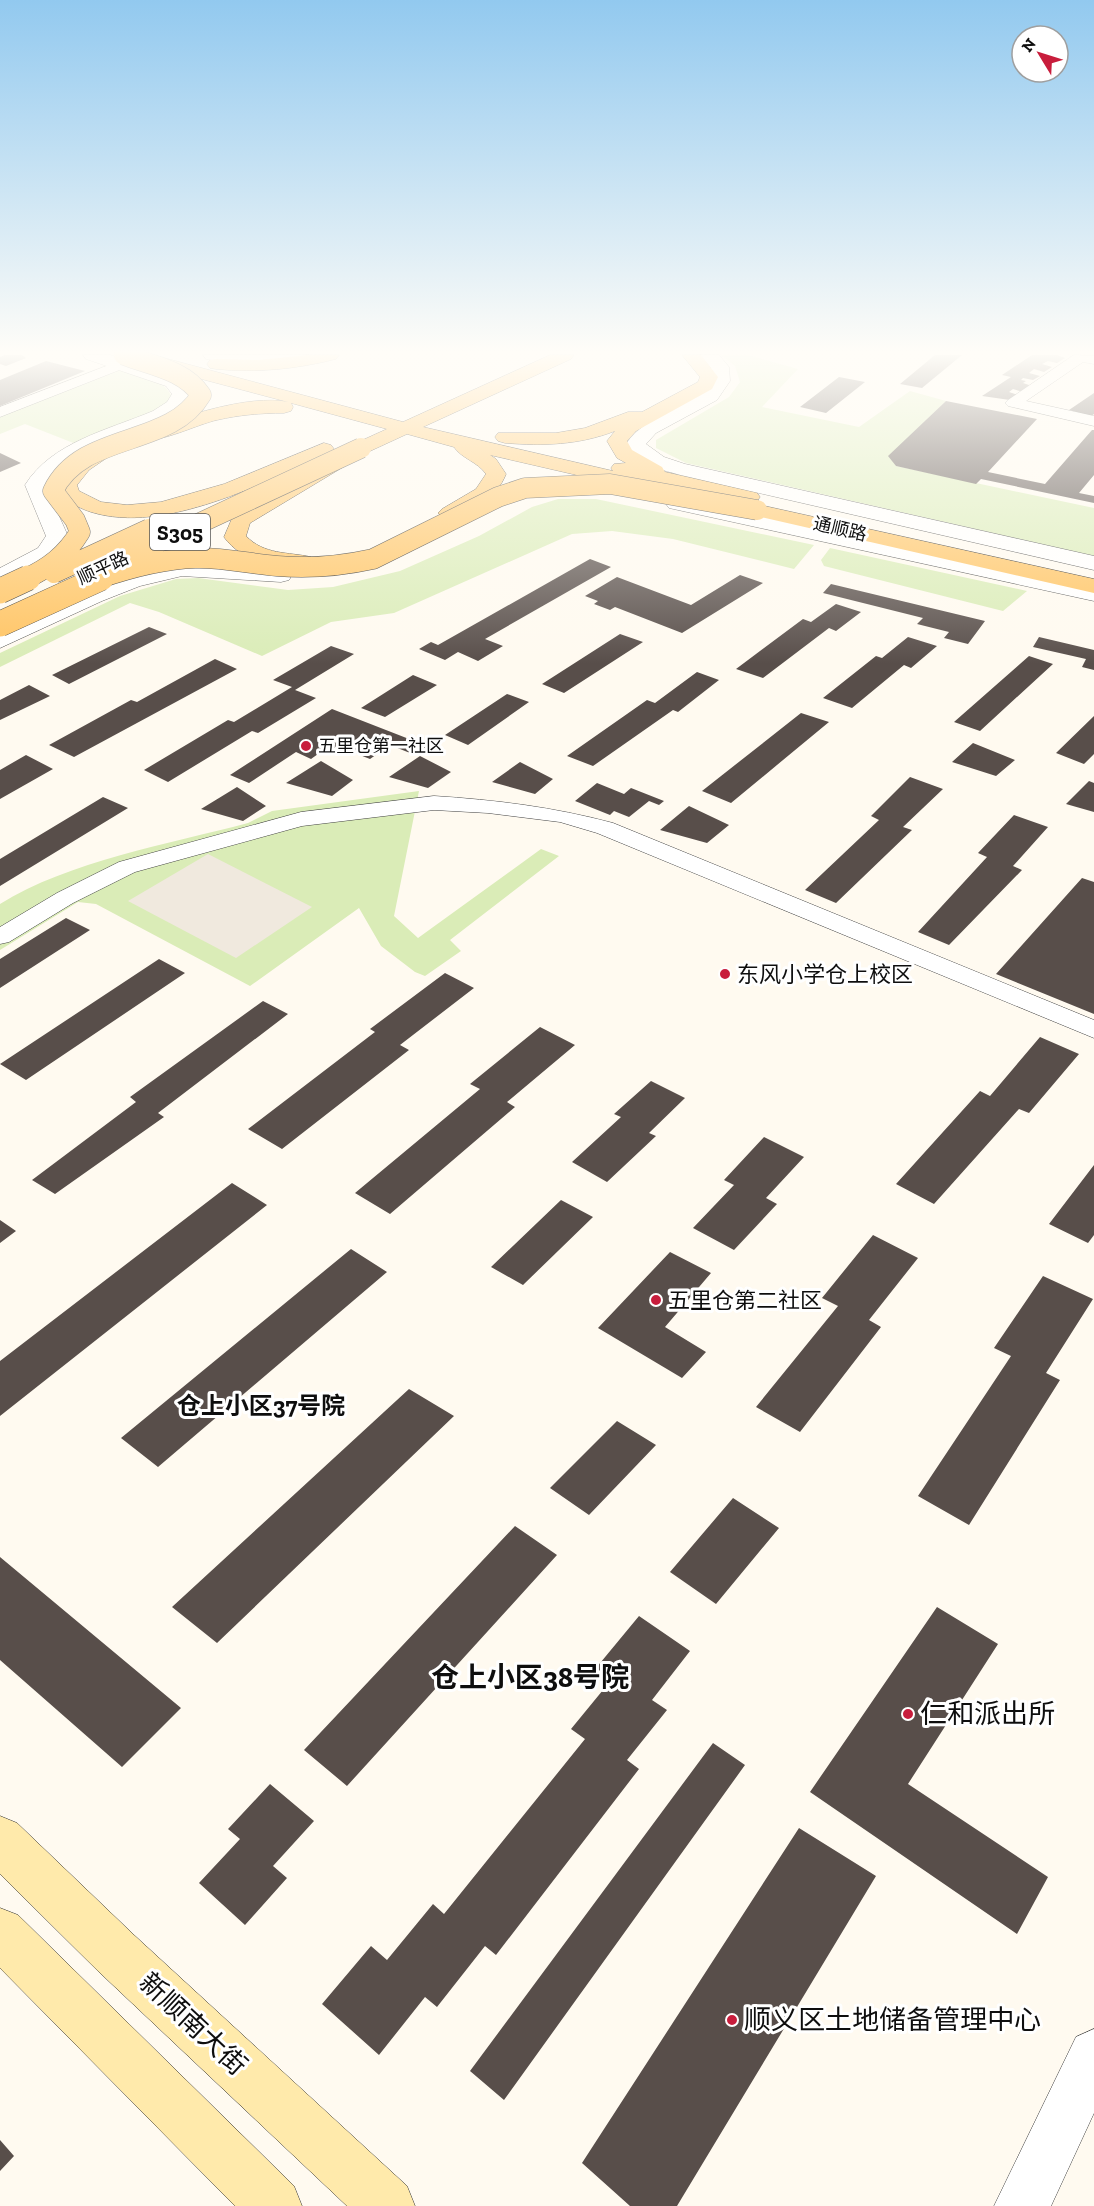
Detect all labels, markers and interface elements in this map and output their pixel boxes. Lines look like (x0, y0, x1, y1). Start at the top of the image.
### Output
north arrow (1010, 24, 1070, 84)
text: N (1017, 34, 1040, 56)
street label: 通顺路 (811, 512, 869, 546)
road number: S305 (150, 514, 210, 550)
street label: 顺平路 (74, 547, 132, 589)
place label: 五里仓第一社区 (318, 735, 444, 757)
marker: 五里仓第一社区 (299, 739, 313, 753)
place label: 东风小学仓上校区 (737, 961, 913, 988)
marker: 东风小学仓上校区 (718, 967, 732, 981)
place label: 五里仓第二社区 (668, 1287, 822, 1314)
marker: 五里仓第二社区 (649, 1293, 663, 1307)
district label: 仓上小区37号院 (177, 1391, 345, 1420)
district label: 仓上小区38号院 (431, 1661, 629, 1694)
place label: 仁和派出所 (920, 1698, 1055, 1730)
marker: 仁和派出所 (901, 1707, 915, 1721)
street label: 新顺南大街 (133, 1966, 253, 2082)
place label: 顺义区土地储备管理中心 (744, 2004, 1041, 2036)
marker: 顺义区土地储备管理中心 (725, 2013, 739, 2027)

